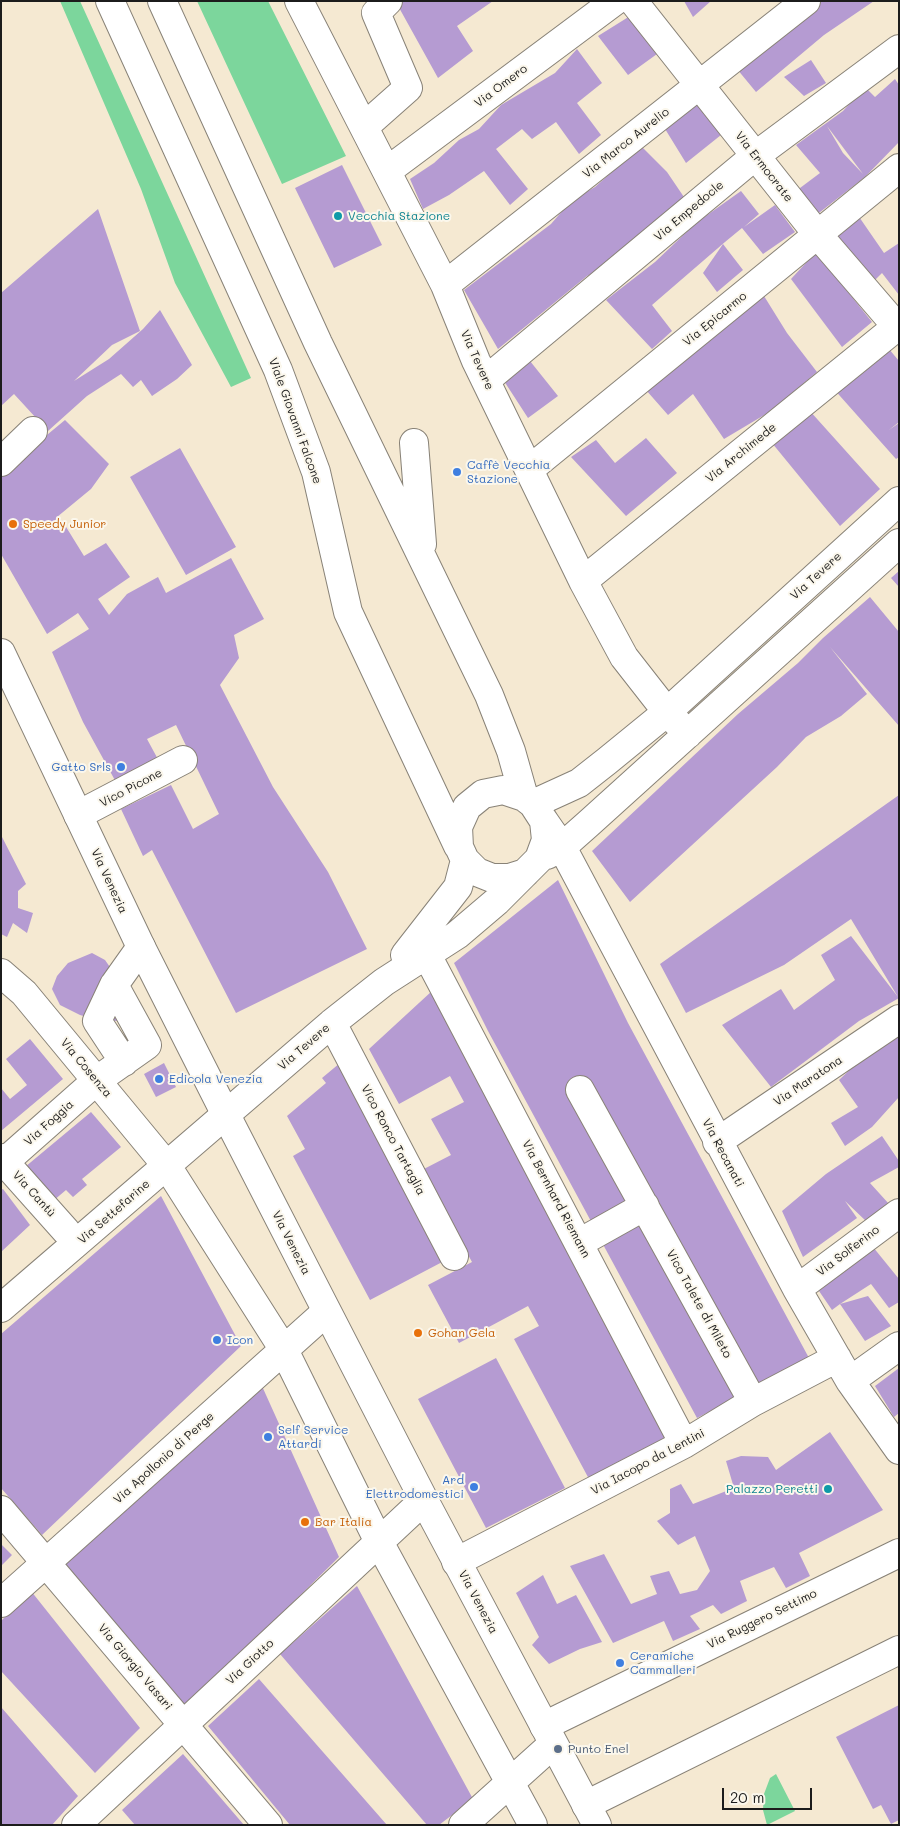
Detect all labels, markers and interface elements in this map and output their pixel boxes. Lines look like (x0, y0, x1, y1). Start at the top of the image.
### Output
street label: Via Omero (472, 61, 530, 111)
street label: Via Marco Aurelio (580, 105, 672, 181)
street label: Via Ermocrate (732, 129, 796, 205)
street label: Via Empedocle (651, 178, 727, 244)
place label: Vecchia Stazione (348, 209, 450, 223)
marker: Vecchia Stazione (332, 210, 344, 222)
street label: Via Epicarmo (680, 289, 750, 349)
street label: Via Tevere (457, 328, 497, 392)
street label: Viale Giovanni Falcone (266, 356, 324, 486)
street label: Via Archimede (703, 420, 779, 486)
place label: Caffè Vecchia Stazione (467, 458, 550, 486)
marker: Caffè Vecchia Stazione (451, 466, 463, 478)
place label: Speedy Junior (23, 517, 106, 531)
marker: Speedy Junior (7, 518, 19, 530)
street label: Via Tevere (787, 549, 845, 603)
place label: Gatto Srls (51, 760, 111, 774)
marker: Gatto Srls (115, 761, 127, 773)
street label: Vico Picone (97, 766, 165, 810)
street label: Via Venezia (88, 846, 130, 916)
street label: Via Tevere (275, 1021, 333, 1073)
street label: Via Cosenza (57, 1036, 115, 1100)
street label: Via Maratona (771, 1053, 845, 1109)
place label: Edicola Venezia (169, 1072, 263, 1086)
marker: Edicola Venezia (153, 1073, 165, 1085)
street label: Vico Ronco Tartaglia (358, 1082, 428, 1198)
street label: Via Foggia (21, 1097, 77, 1149)
street label: Via Recanati (699, 1116, 747, 1190)
street label: Via Bernhard Riemann (519, 1138, 593, 1260)
street label: Via Cantù (9, 1168, 59, 1220)
street label: Via Settefarine (75, 1177, 153, 1247)
street label: Via Venezia (269, 1209, 313, 1277)
street label: Via Solferino (814, 1223, 882, 1279)
street label: Vico Talete di Mileto (663, 1247, 735, 1361)
place label: Gohan Gela (428, 1326, 496, 1340)
marker: Gohan Gela (412, 1327, 424, 1339)
place label: Icon (227, 1333, 253, 1347)
marker: Icon (211, 1334, 223, 1346)
street label: Via Apollonio di Perge (111, 1409, 217, 1507)
place label: Self Service Attardi (278, 1423, 348, 1451)
street label: Via Iacopo da Lentini (589, 1426, 707, 1498)
marker: Self Service Attardi (262, 1431, 274, 1443)
place label: Ard Elettrodomestici (366, 1473, 464, 1501)
marker: Ard Elettrodomestici (468, 1481, 480, 1493)
place label: Palazzo Peretti (726, 1482, 818, 1496)
marker: Palazzo Peretti (822, 1483, 834, 1495)
place label: Bar Italia (315, 1515, 372, 1529)
marker: Bar Italia (299, 1516, 311, 1528)
street label: Via Venezia (455, 1568, 501, 1636)
street label: Via Ruggero Settimo (705, 1586, 819, 1652)
street label: Via Giorgio Vasari (95, 1621, 175, 1713)
street label: Via Giotto (223, 1636, 277, 1688)
place label: Ceramiche Cammalleri (630, 1649, 696, 1677)
marker: Ceramiche Cammalleri (614, 1657, 626, 1669)
place label: Punto Enel (568, 1742, 629, 1756)
marker: Punto Enel (552, 1743, 564, 1755)
scale bar (725, 1778, 815, 1810)
text: 20 m (730, 1787, 764, 1807)

